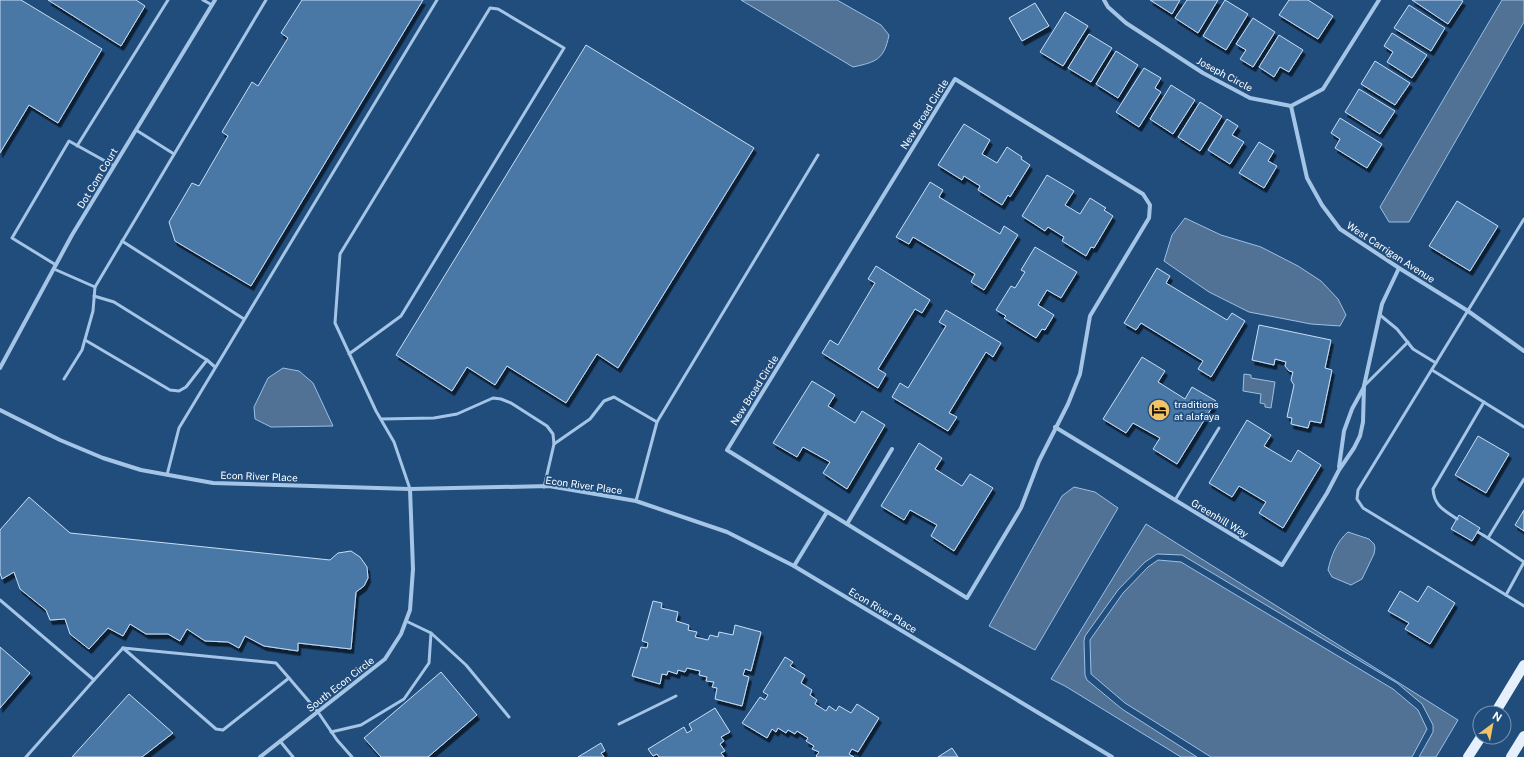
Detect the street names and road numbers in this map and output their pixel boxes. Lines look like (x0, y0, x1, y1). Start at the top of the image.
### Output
street label: Joseph Circle (1195, 54, 1255, 94)
street label: New Broad Circle (898, 76, 951, 151)
street label: Dot Com Court (74, 146, 120, 210)
street label: West Carrigan Avenue (1345, 219, 1438, 285)
street label: New Broad Circle (728, 352, 781, 427)
street label: Econ River Place (220, 469, 298, 483)
street label: Econ River Place (545, 474, 624, 496)
street label: Greenhill Way (1189, 496, 1251, 540)
street label: Econ River Place (847, 585, 920, 635)
street label: South Econ Circle (304, 654, 377, 714)

